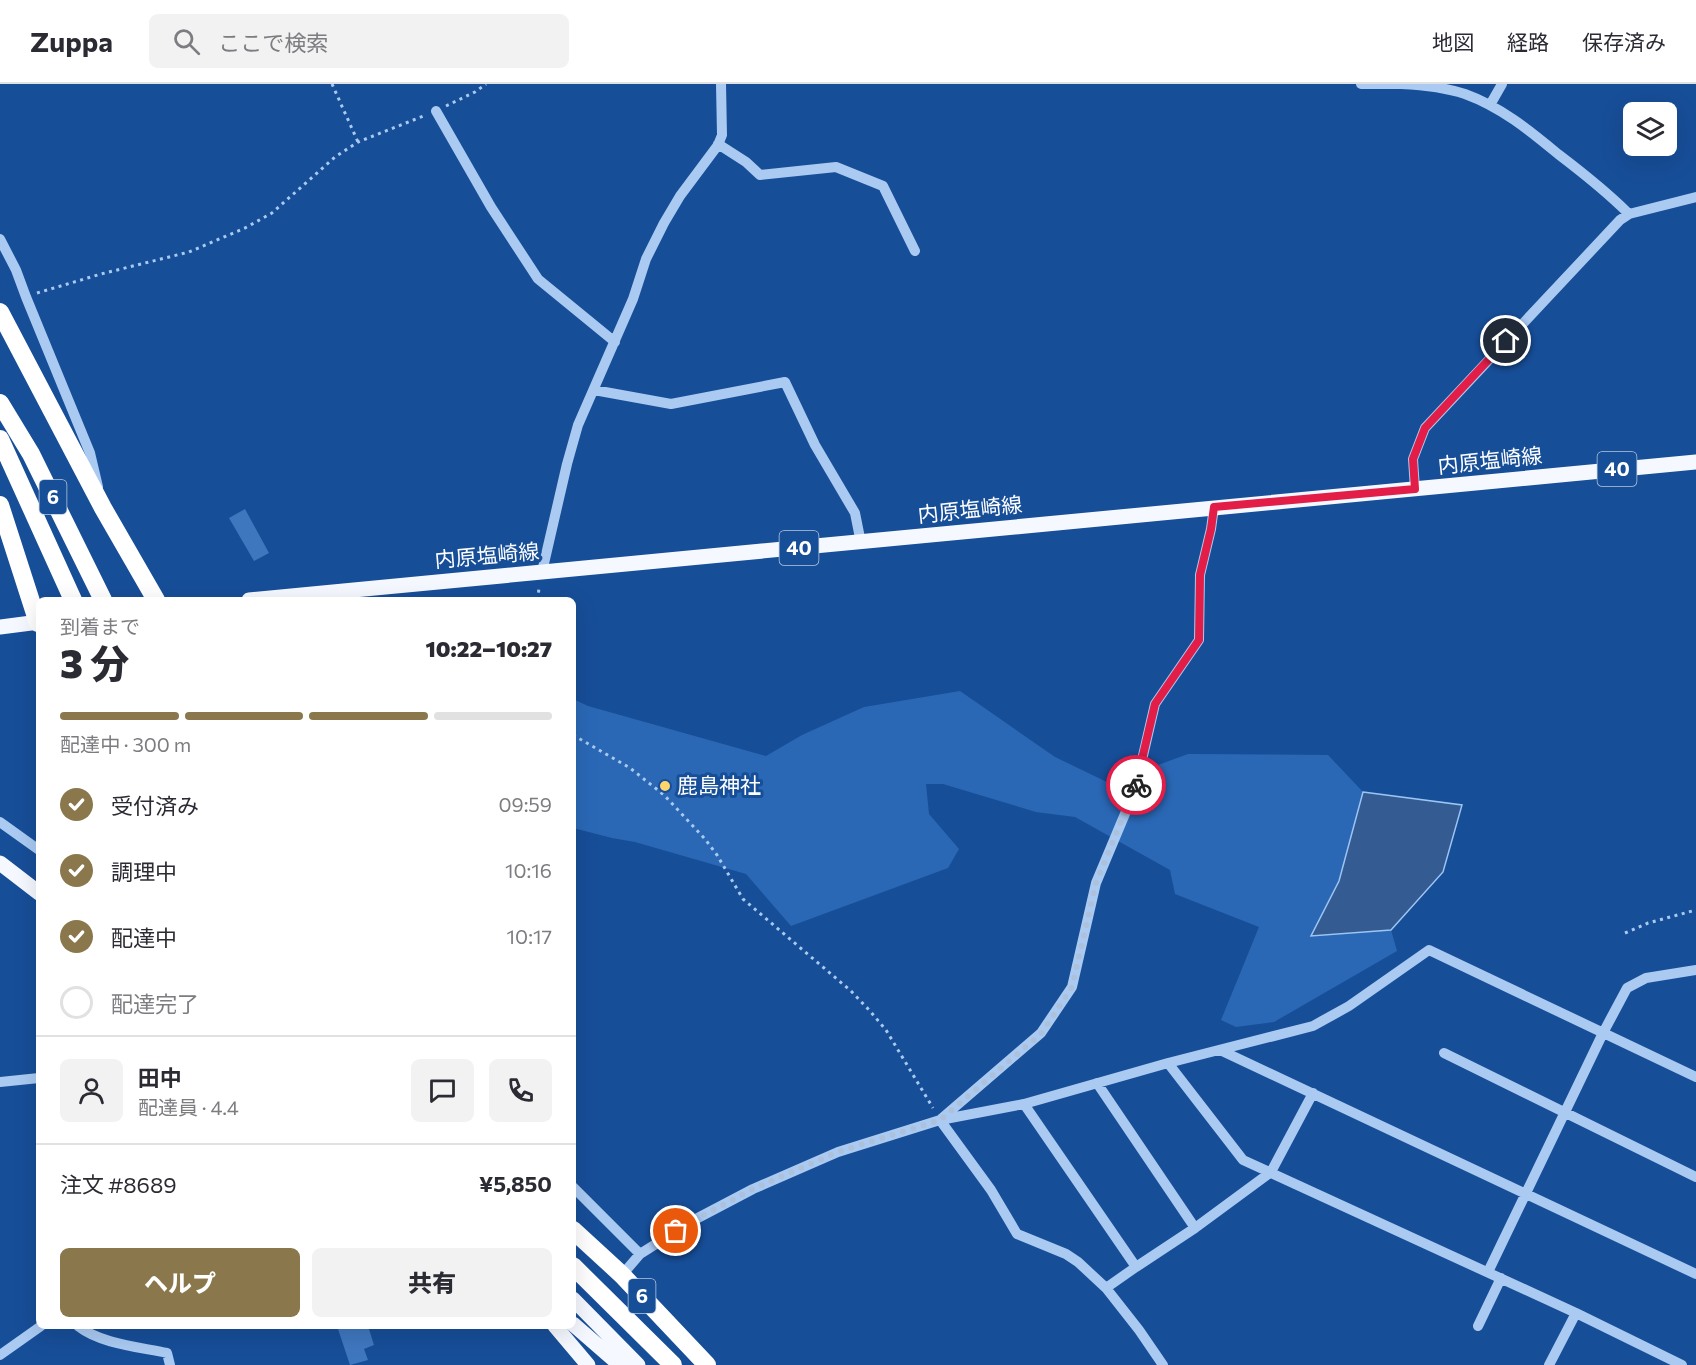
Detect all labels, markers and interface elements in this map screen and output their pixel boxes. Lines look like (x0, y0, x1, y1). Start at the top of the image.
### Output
search box (149, 14, 569, 68)
text: Zuppa (30, 24, 113, 58)
icon: search (170, 25, 203, 58)
text: ここで検索 (218, 29, 328, 56)
text: 地図 (1432, 29, 1474, 54)
text: 経路 (1507, 29, 1549, 54)
text: 保存済み (1582, 29, 1666, 54)
map controls (1623, 102, 1677, 156)
button: layers (1623, 102, 1677, 156)
pin (1480, 315, 1531, 366)
icon: home (1489, 324, 1522, 357)
street label: 内原塩崎線 (1436, 442, 1543, 477)
road number: 40 (1598, 452, 1636, 486)
road number: 6 (40, 480, 66, 514)
street label: 内原塩崎線 (916, 491, 1023, 526)
road number: 40 (780, 531, 818, 565)
street label: 内原塩崎線 (433, 537, 540, 572)
text: 到着まで (60, 614, 140, 638)
text: 10:22–10:27 (426, 635, 552, 662)
text: 3 分 (60, 638, 129, 686)
text: 配達中 · 300 m (60, 732, 191, 756)
courier (1106, 755, 1166, 815)
icon: bike (1120, 769, 1153, 802)
place label: 鹿島神社 (677, 772, 761, 797)
marker: 鹿島神社 (658, 779, 672, 793)
icon: check (60, 788, 93, 821)
text: 受付済み (111, 792, 199, 819)
text: 09:59 (498, 792, 552, 816)
icon: check (60, 854, 93, 887)
text: 調理中 (111, 858, 177, 885)
text: 10:16 (505, 858, 552, 882)
icon: check (60, 920, 93, 953)
text: 配達中 (111, 924, 177, 951)
text: 10:17 (507, 924, 552, 948)
text: 配達完了 (111, 990, 199, 1017)
button: person (60, 1059, 123, 1122)
button: chat (411, 1059, 474, 1122)
button: phone (489, 1059, 552, 1122)
text: 田中 (138, 1064, 182, 1091)
text: 配達員 · 4.4 (138, 1095, 239, 1119)
text: ¥5,850 (479, 1170, 552, 1197)
text: 注文 #8689 (60, 1171, 177, 1198)
pin (650, 1205, 701, 1256)
icon: bag (659, 1214, 692, 1247)
button: ヘルプ (60, 1248, 300, 1317)
button: 共有 (312, 1248, 552, 1317)
road number: 6 (628, 1279, 656, 1313)

